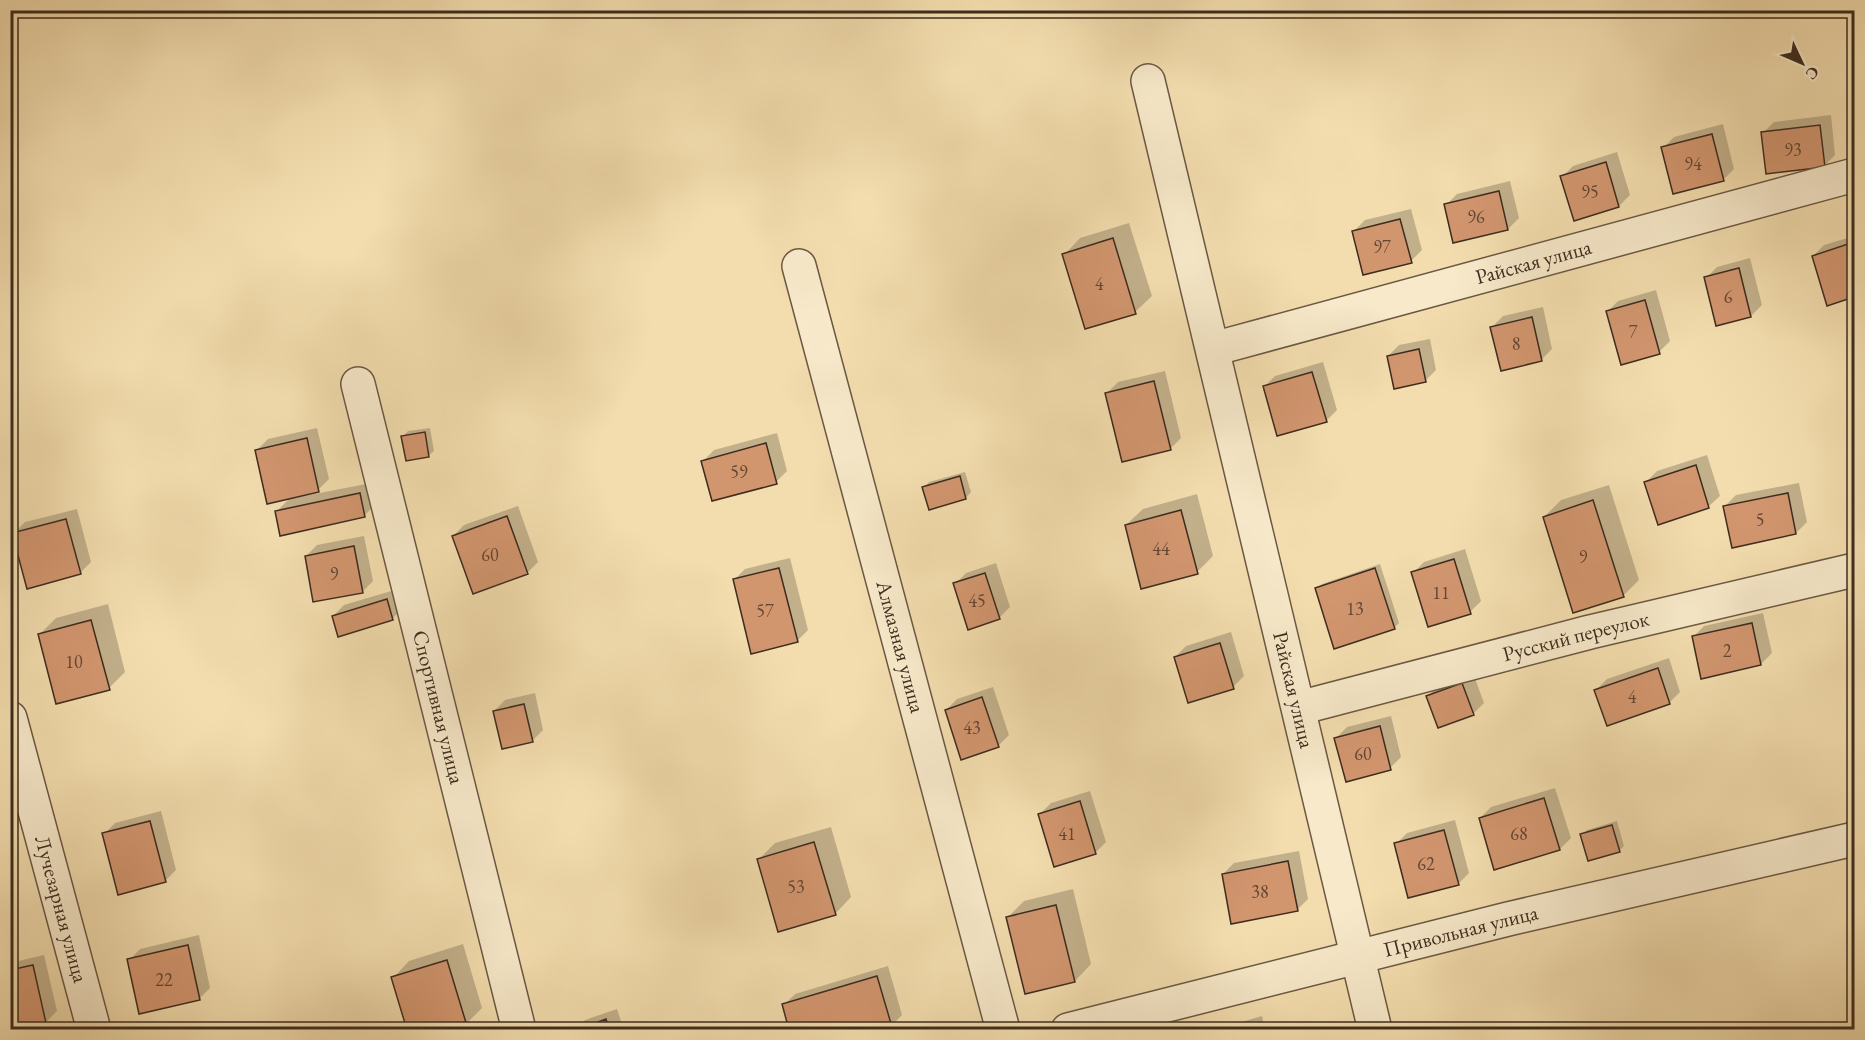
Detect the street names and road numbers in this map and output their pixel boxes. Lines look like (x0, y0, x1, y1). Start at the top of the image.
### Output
street label: Райская улица (1472, 233, 1595, 290)
street label: Алмазная улица (870, 576, 932, 716)
street label: Русский переулок (1500, 605, 1652, 667)
street label: Спортивная улица (407, 627, 471, 787)
street label: Райская улица (1267, 629, 1321, 751)
street label: Лучезарная улица (29, 833, 95, 986)
street label: Привольная улица (1380, 898, 1541, 963)

